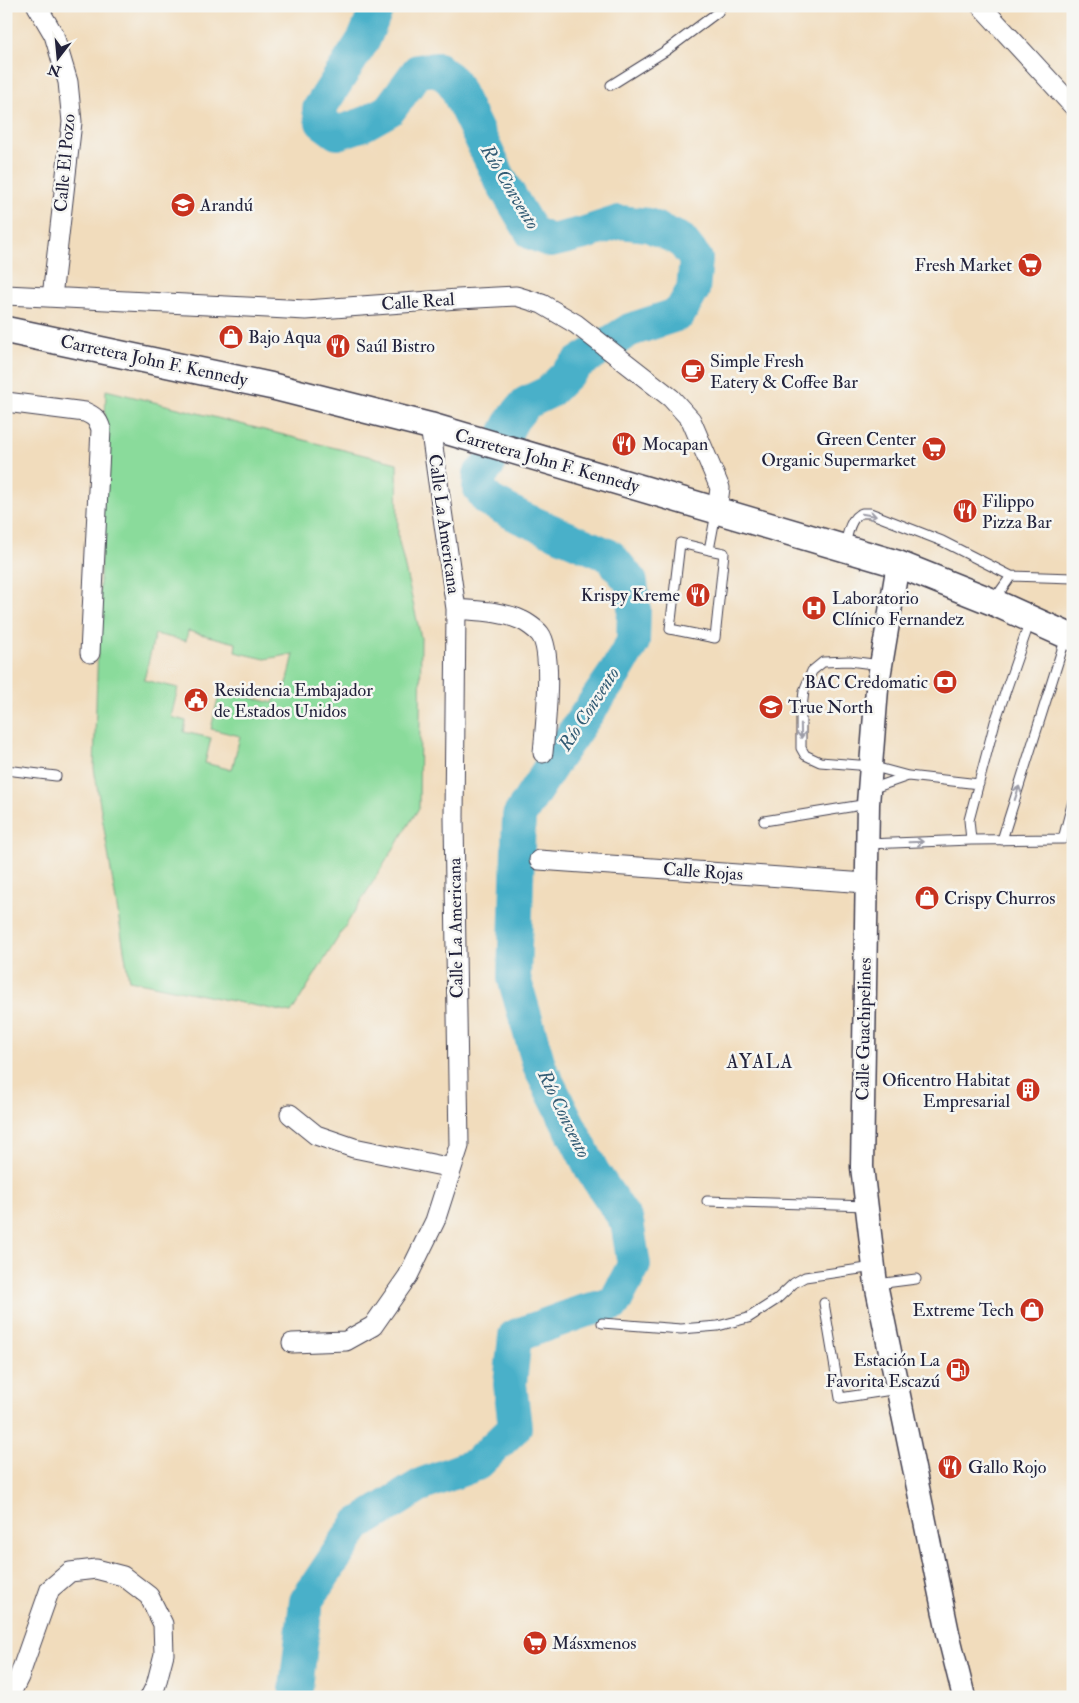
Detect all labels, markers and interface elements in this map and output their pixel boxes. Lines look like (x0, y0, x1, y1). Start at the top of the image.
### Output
north arrow (32, 32, 82, 82)
text: N (46, 60, 64, 80)
street label: Calle El Pozo (49, 113, 81, 213)
water label: Río Convento (475, 139, 545, 234)
school or university icon: Arandú (170, 192, 196, 218)
place label: Arandú (199, 194, 253, 217)
supermarket icon: Fresh Market (1017, 252, 1043, 278)
place label: Fresh Market (915, 254, 1012, 277)
street label: Calle Real (381, 288, 456, 316)
shop icon: Bajo Aqua (218, 324, 244, 350)
place label: Bajo Aqua (248, 326, 322, 349)
street label: Carretera John F. Kennedy (58, 330, 251, 392)
restaurant icon: Saúl Bistro (325, 333, 351, 359)
place label: Saúl Bistro (356, 335, 435, 358)
place label: Simple Fresh Eatery & Coffee Bar (710, 350, 858, 394)
cafe icon: Simple Fresh Eatery & Coffee Bar (680, 358, 706, 384)
street label: Carretera John F. Kennedy (452, 424, 643, 499)
place label: Green Center Organic Supermarket (761, 428, 916, 472)
restaurant icon: Mocapan (611, 431, 637, 457)
place label: Mocapan (642, 433, 708, 456)
supermarket icon: Green Center Organic Supermarket (921, 436, 947, 462)
street label: Calle La Americana (423, 453, 465, 596)
place label: Filippo Pizza Bar (982, 490, 1052, 534)
restaurant icon: Filippo Pizza Bar (952, 498, 978, 524)
one-way arrow (861, 510, 877, 520)
restaurant icon: Krispy Kreme (685, 582, 711, 608)
place label: Krispy Kreme (581, 584, 680, 607)
place label: Laboratorio Clínico Fernandez (832, 587, 965, 631)
hospital icon: Laboratorio Clínico Fernandez (801, 595, 827, 621)
water label: Río Convento (553, 663, 625, 756)
bank icon: BAC Credomatic (932, 669, 958, 695)
place label: BAC Credomatic (804, 671, 928, 694)
place label: Residencia Embajador de Estados Unidos (214, 679, 373, 723)
public building icon: Residencia Embajador de Estados Unidos (183, 687, 209, 713)
school or university icon: True North (758, 694, 784, 720)
place label: True North (788, 696, 874, 719)
one-way arrow (796, 722, 806, 738)
one-way arrow (1013, 786, 1022, 801)
one-way arrow (908, 838, 924, 847)
street label: Calle La Americana (443, 857, 469, 999)
street label: Calle Rojas (662, 858, 744, 886)
shop icon: Crispy Churros (914, 885, 940, 911)
place label: Crispy Churros (944, 887, 1055, 910)
street label: Calle Guachipelines (851, 957, 877, 1101)
district label: AYALA (725, 1050, 794, 1074)
water label: Río Convento (532, 1065, 596, 1162)
place label: Oficentro Habitat Empresarial (882, 1069, 1010, 1113)
building icon: Oficentro Habitat Empresarial (1015, 1077, 1041, 1103)
shop icon: Extreme Tech (1019, 1297, 1045, 1323)
place label: Extreme Tech (913, 1299, 1015, 1322)
place label: Estación La Favorita Escazú (826, 1349, 941, 1393)
fuel station icon: Estación La Favorita Escazú (945, 1357, 971, 1383)
restaurant icon: Gallo Rojo (937, 1454, 963, 1480)
place label: Gallo Rojo (968, 1456, 1047, 1479)
supermarket icon: Másxmenos (522, 1630, 548, 1656)
place label: Másxmenos (552, 1632, 636, 1655)

